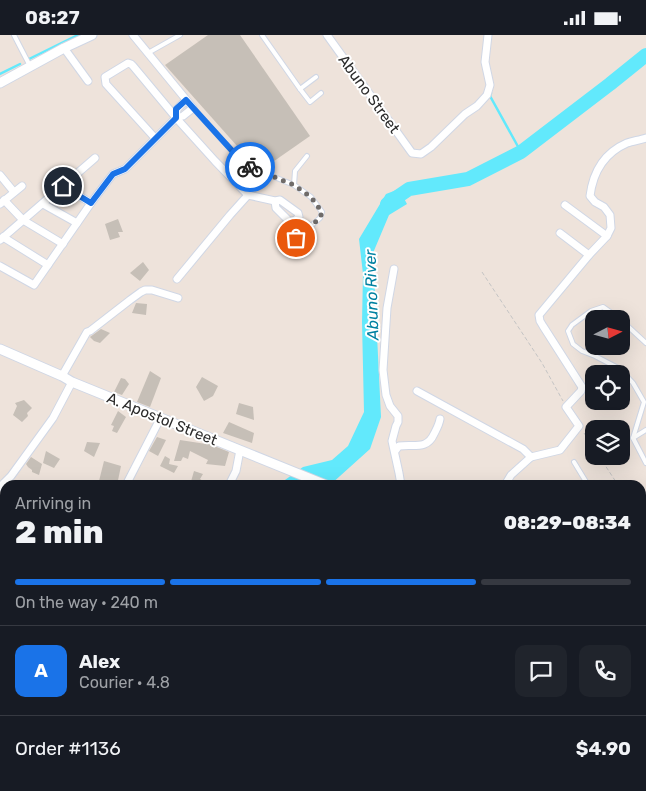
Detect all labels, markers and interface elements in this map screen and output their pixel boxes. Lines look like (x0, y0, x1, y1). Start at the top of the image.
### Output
text: 08:27 (25, 6, 80, 29)
street label: Abuno Street (334, 51, 404, 137)
courier (225, 142, 275, 192)
icon: bike (236, 153, 264, 181)
pin (42, 165, 84, 207)
icon: home (49, 172, 77, 200)
pin (275, 217, 317, 259)
icon: bag (282, 224, 310, 252)
water label: Abuno River (360, 248, 383, 342)
north arrow (585, 310, 630, 355)
map controls (585, 310, 630, 465)
button: locate (585, 365, 630, 410)
street label: A. Apostol Street (104, 389, 220, 449)
button: layers (585, 420, 630, 465)
text: Arriving in (15, 494, 91, 513)
text: 08:29–08:34 (504, 511, 631, 534)
text: 2 min (15, 513, 104, 551)
text: On the way · 240 m (15, 593, 158, 612)
button: chat (515, 645, 567, 697)
button: phone (579, 645, 631, 697)
text: Alex (79, 650, 120, 673)
text: A (34, 659, 48, 682)
text: Courier · 4.8 (79, 673, 170, 692)
text: Order #1136 (15, 737, 121, 760)
text: $4.90 (576, 737, 631, 760)

